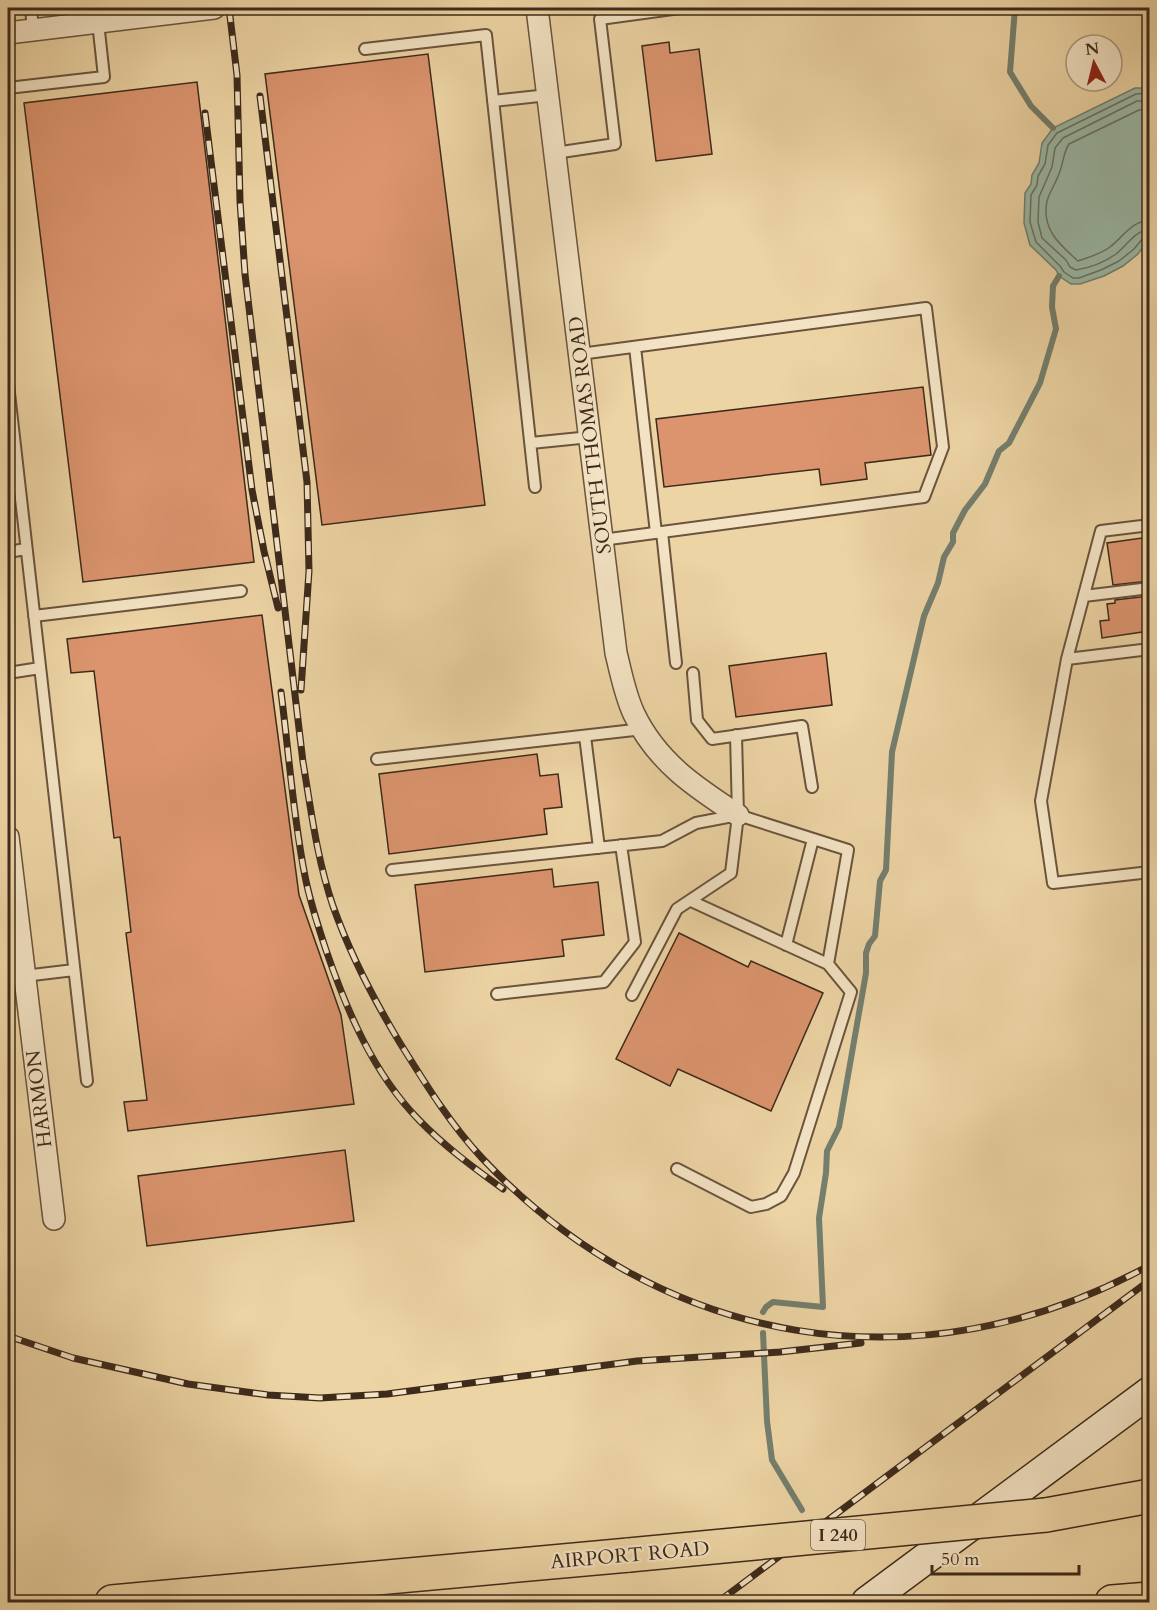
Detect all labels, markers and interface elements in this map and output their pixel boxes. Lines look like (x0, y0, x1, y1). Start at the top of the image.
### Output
north arrow (1064, 33, 1124, 93)
text: N (1084, 37, 1101, 61)
street label: SOUTH THOMAS ROAD (562, 315, 618, 555)
street label: HARMON (20, 1049, 58, 1149)
road number: I 240 (811, 1520, 865, 1550)
street label: AIRPORT ROAD (549, 1535, 711, 1575)
scale bar (932, 1538, 1079, 1576)
text: 50 m (941, 1547, 980, 1572)

